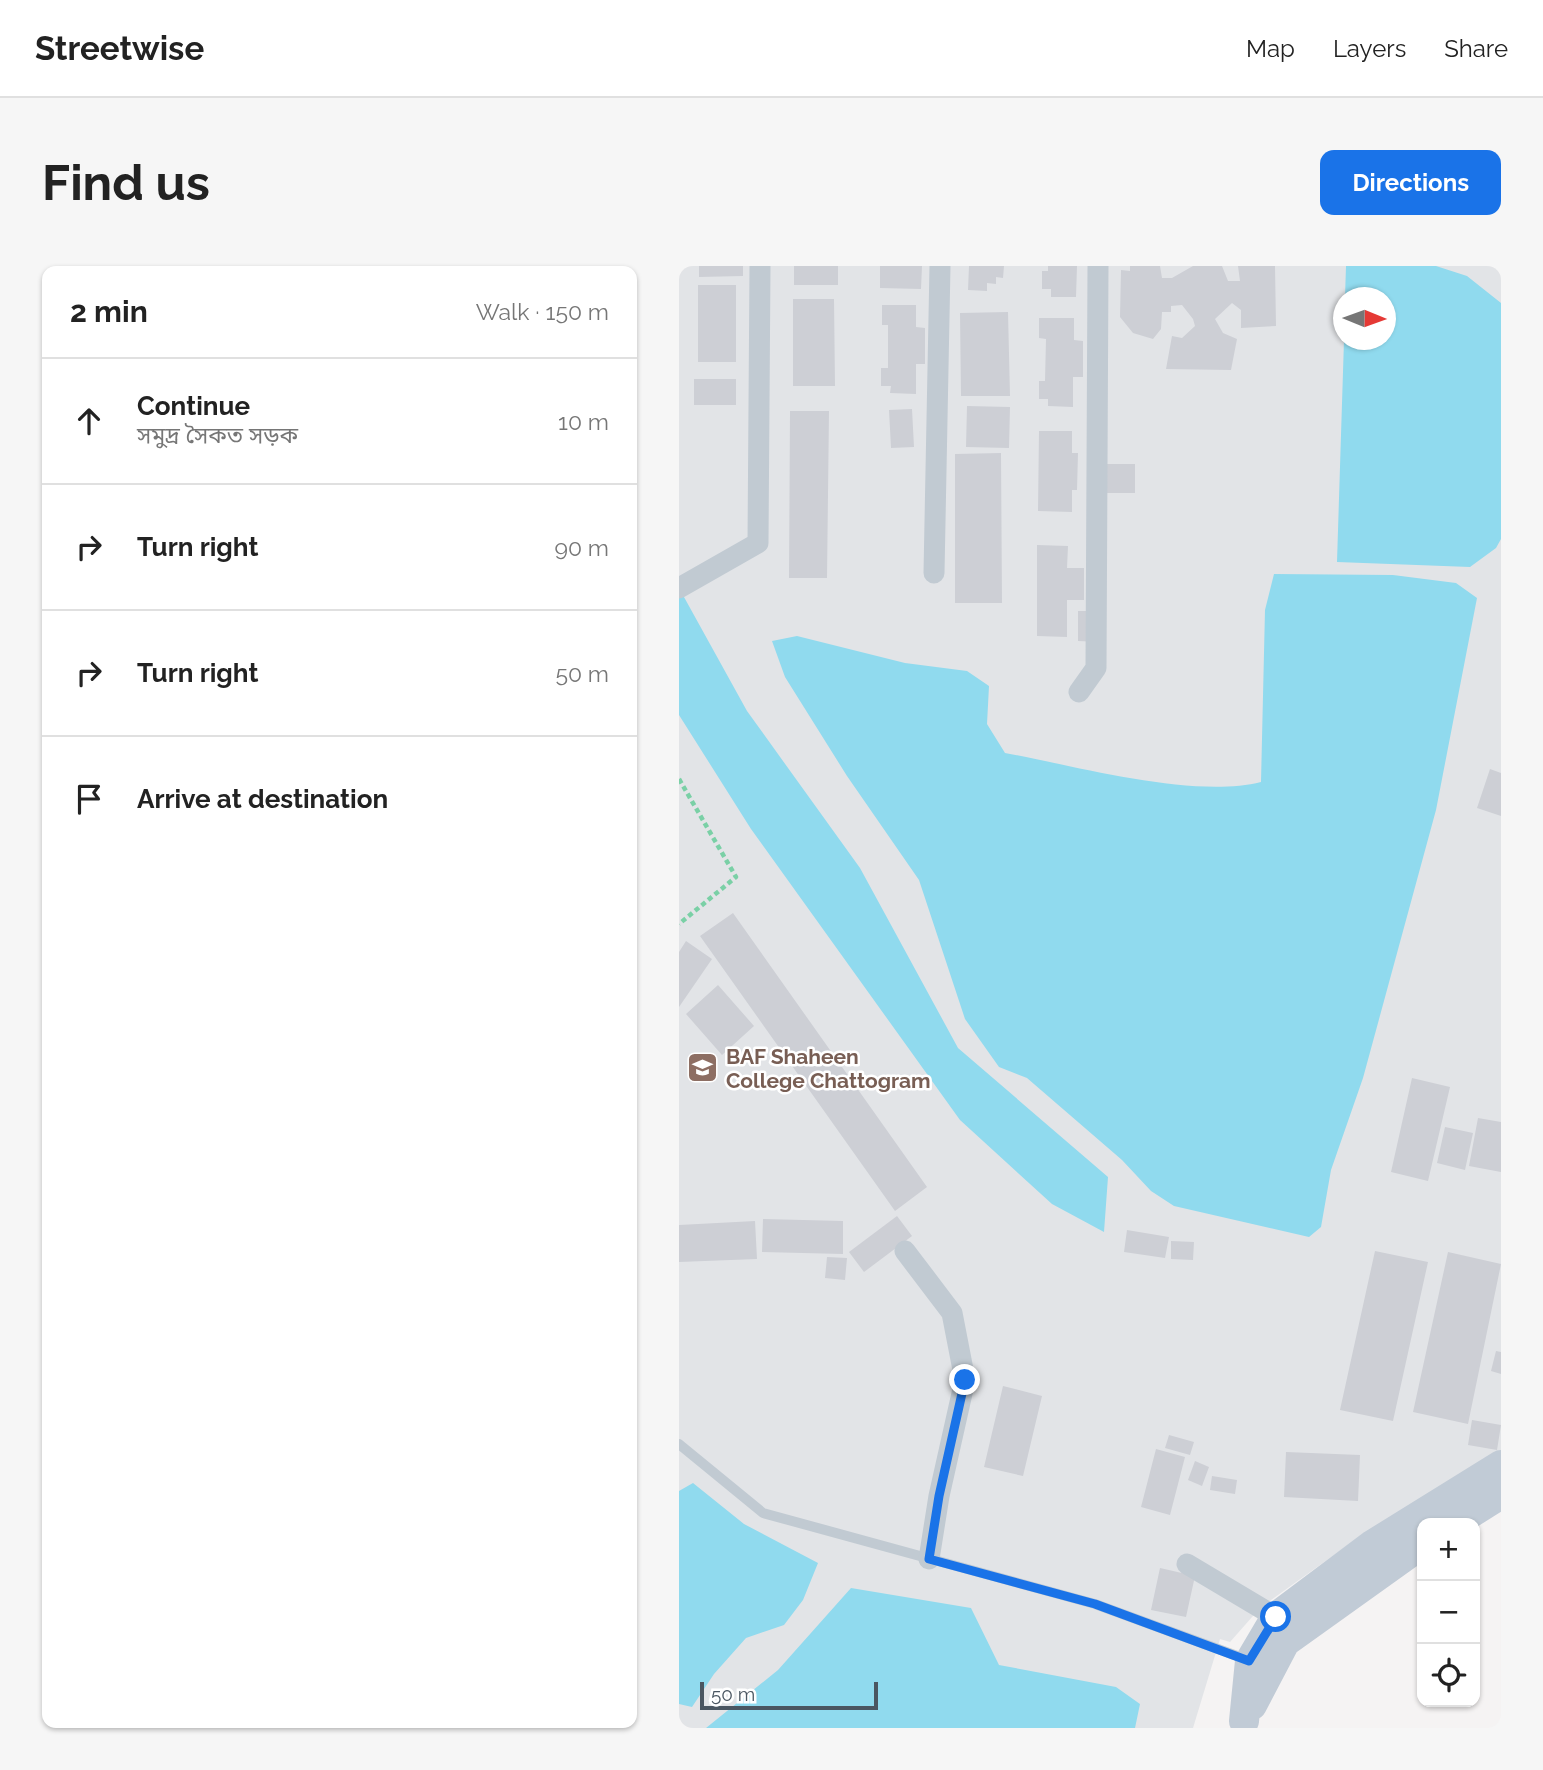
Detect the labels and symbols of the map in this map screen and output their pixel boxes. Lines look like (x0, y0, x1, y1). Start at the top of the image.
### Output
north arrow (1333, 287, 1396, 350)
place label: BAF Shaheen College Chattogram (726, 1044, 931, 1093)
school or university icon: BAF Shaheen College Chattogram (686, 1051, 720, 1085)
route end (949, 1364, 980, 1395)
route start (1260, 1601, 1291, 1632)
scale bar (700, 1679, 879, 1711)

